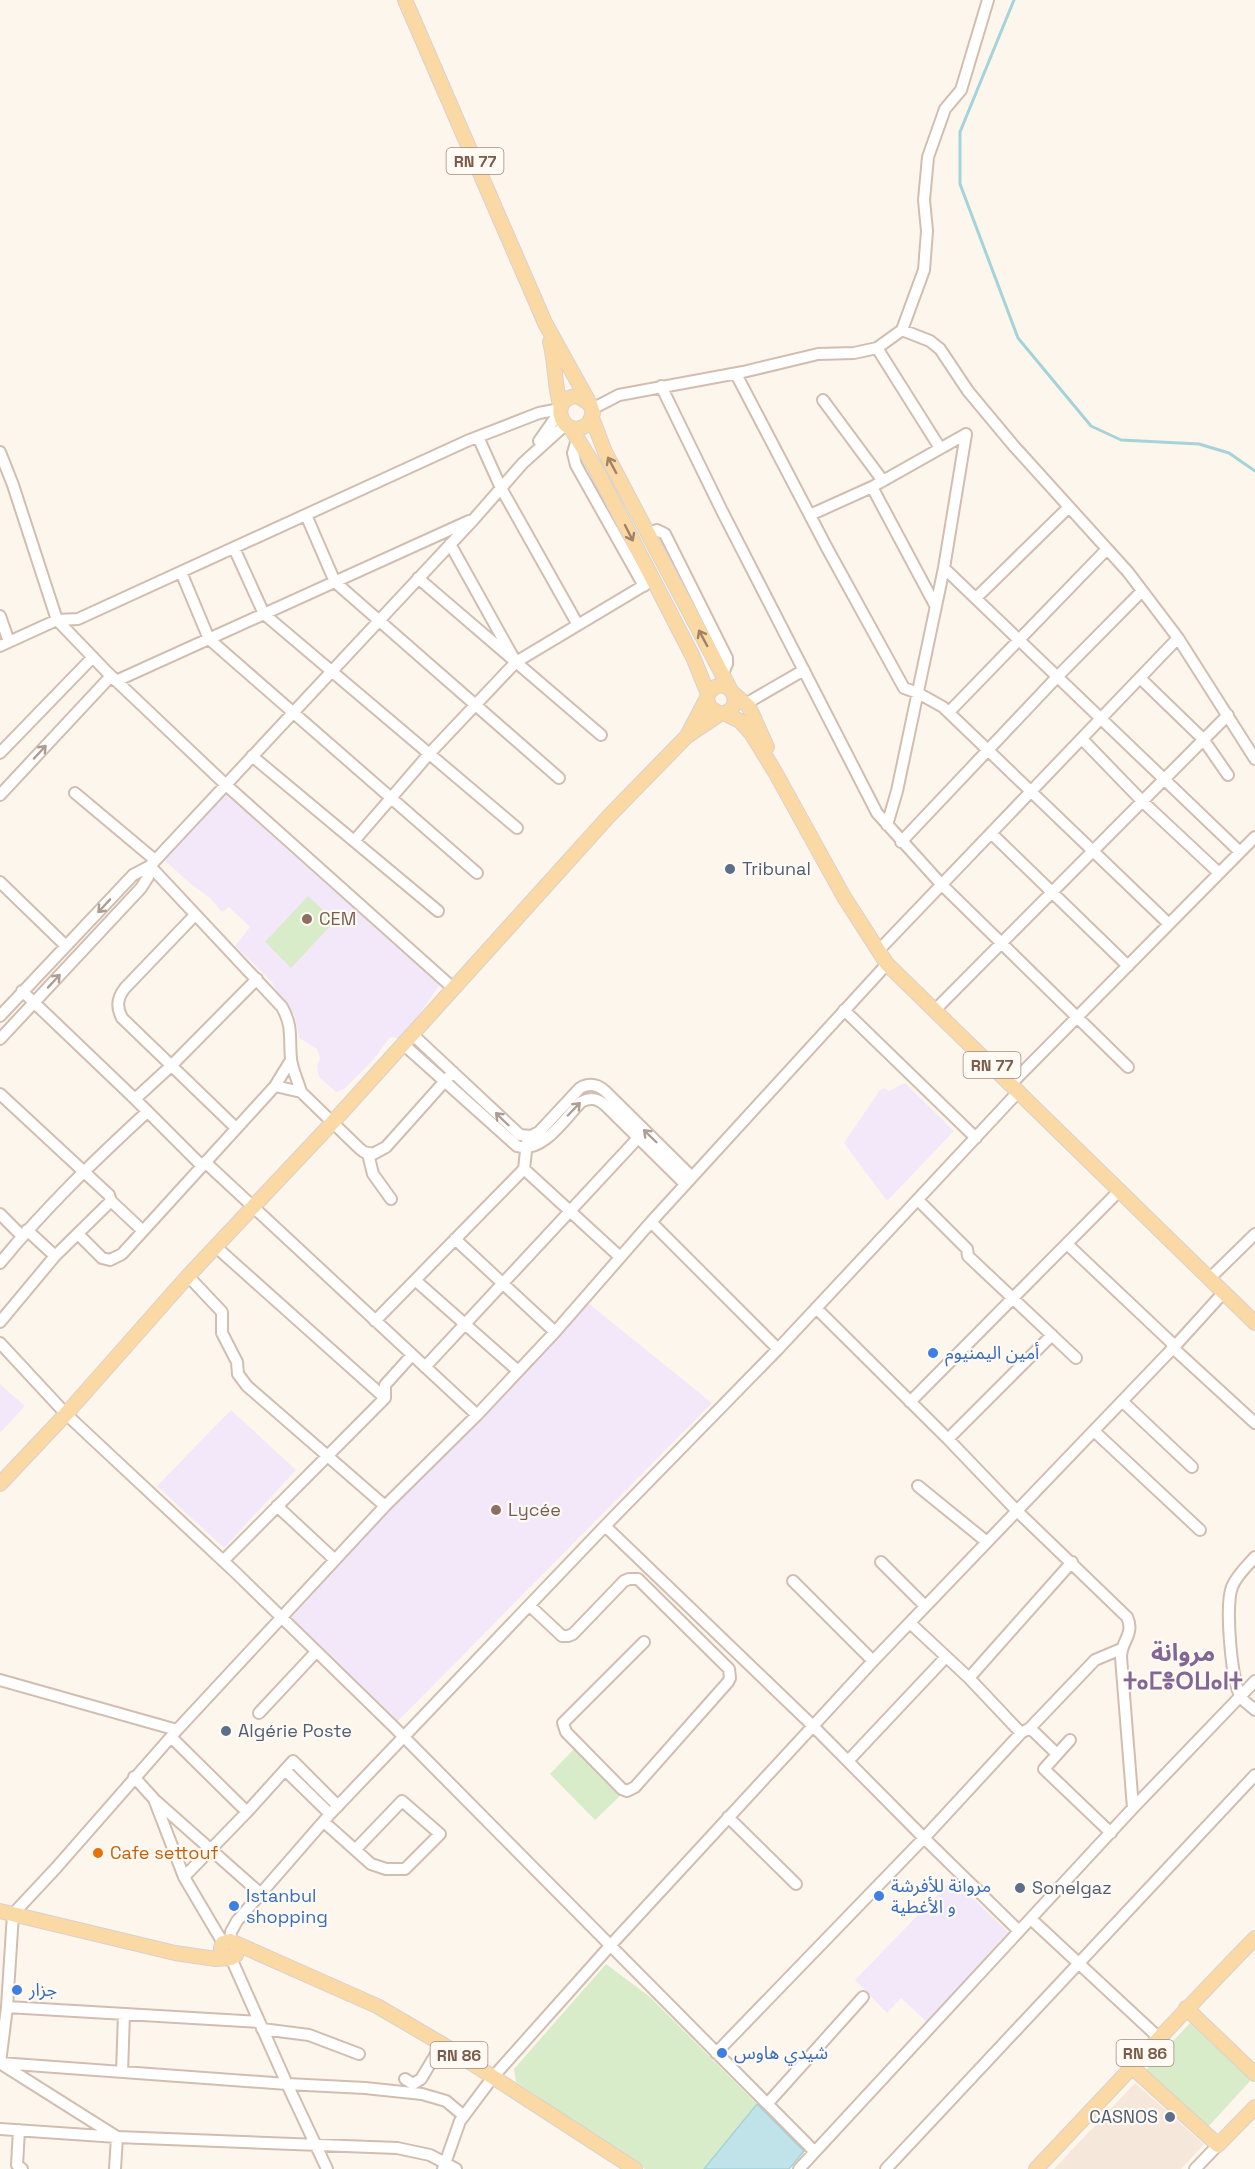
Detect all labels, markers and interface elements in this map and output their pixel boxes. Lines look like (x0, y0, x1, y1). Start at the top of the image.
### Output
road number: RN 77 (446, 148, 504, 174)
one-way arrow (606, 457, 617, 475)
one-way arrow (623, 524, 635, 541)
one-way arrow (697, 630, 709, 647)
one-way arrow (33, 745, 47, 760)
place label: Tribunal (742, 857, 811, 880)
marker: Tribunal (723, 862, 737, 876)
one-way arrow (97, 898, 111, 913)
place label: CEM (319, 907, 356, 930)
marker: CEM (300, 912, 314, 926)
one-way arrow (47, 974, 61, 989)
road number: RN 77 (964, 1052, 1020, 1078)
one-way arrow (567, 1102, 581, 1117)
one-way arrow (495, 1112, 510, 1126)
one-way arrow (643, 1129, 658, 1143)
place label: أمين اليمنيوم (945, 1341, 1039, 1367)
marker: أمين اليمنيوم (926, 1346, 940, 1360)
place label: Lycée (508, 1498, 561, 1521)
marker: Lycée (489, 1503, 503, 1517)
district label: مروانة ⵜⴰⵎⴻⵔⵡⴰⵏⵜ (1124, 1637, 1243, 1696)
place label: Algérie Poste (238, 1719, 352, 1742)
marker: Algérie Poste (219, 1724, 233, 1738)
place label: Cafe settouf (110, 1841, 219, 1864)
marker: Cafe settouf (91, 1846, 105, 1860)
place label: مروانة للأفرشة و الأغطية (891, 1874, 991, 1918)
place label: Sonelgaz (1032, 1876, 1112, 1899)
marker: Sonelgaz (1013, 1881, 1027, 1895)
place label: Istanbul shopping (246, 1884, 328, 1928)
marker: مروانة للأفرشة و الأغطية (872, 1889, 886, 1903)
marker: Istanbul shopping (227, 1899, 241, 1913)
place label: جزار (28, 1978, 57, 2001)
marker: جزار (10, 1983, 24, 1997)
road number: RN 86 (1116, 2040, 1174, 2066)
place label: شيدي هاوس (734, 2041, 828, 2066)
road number: RN 86 (430, 2042, 488, 2068)
marker: شيدي هاوس (715, 2046, 729, 2060)
place label: CASNOS (1089, 2105, 1158, 2128)
marker: CASNOS (1163, 2110, 1177, 2124)

